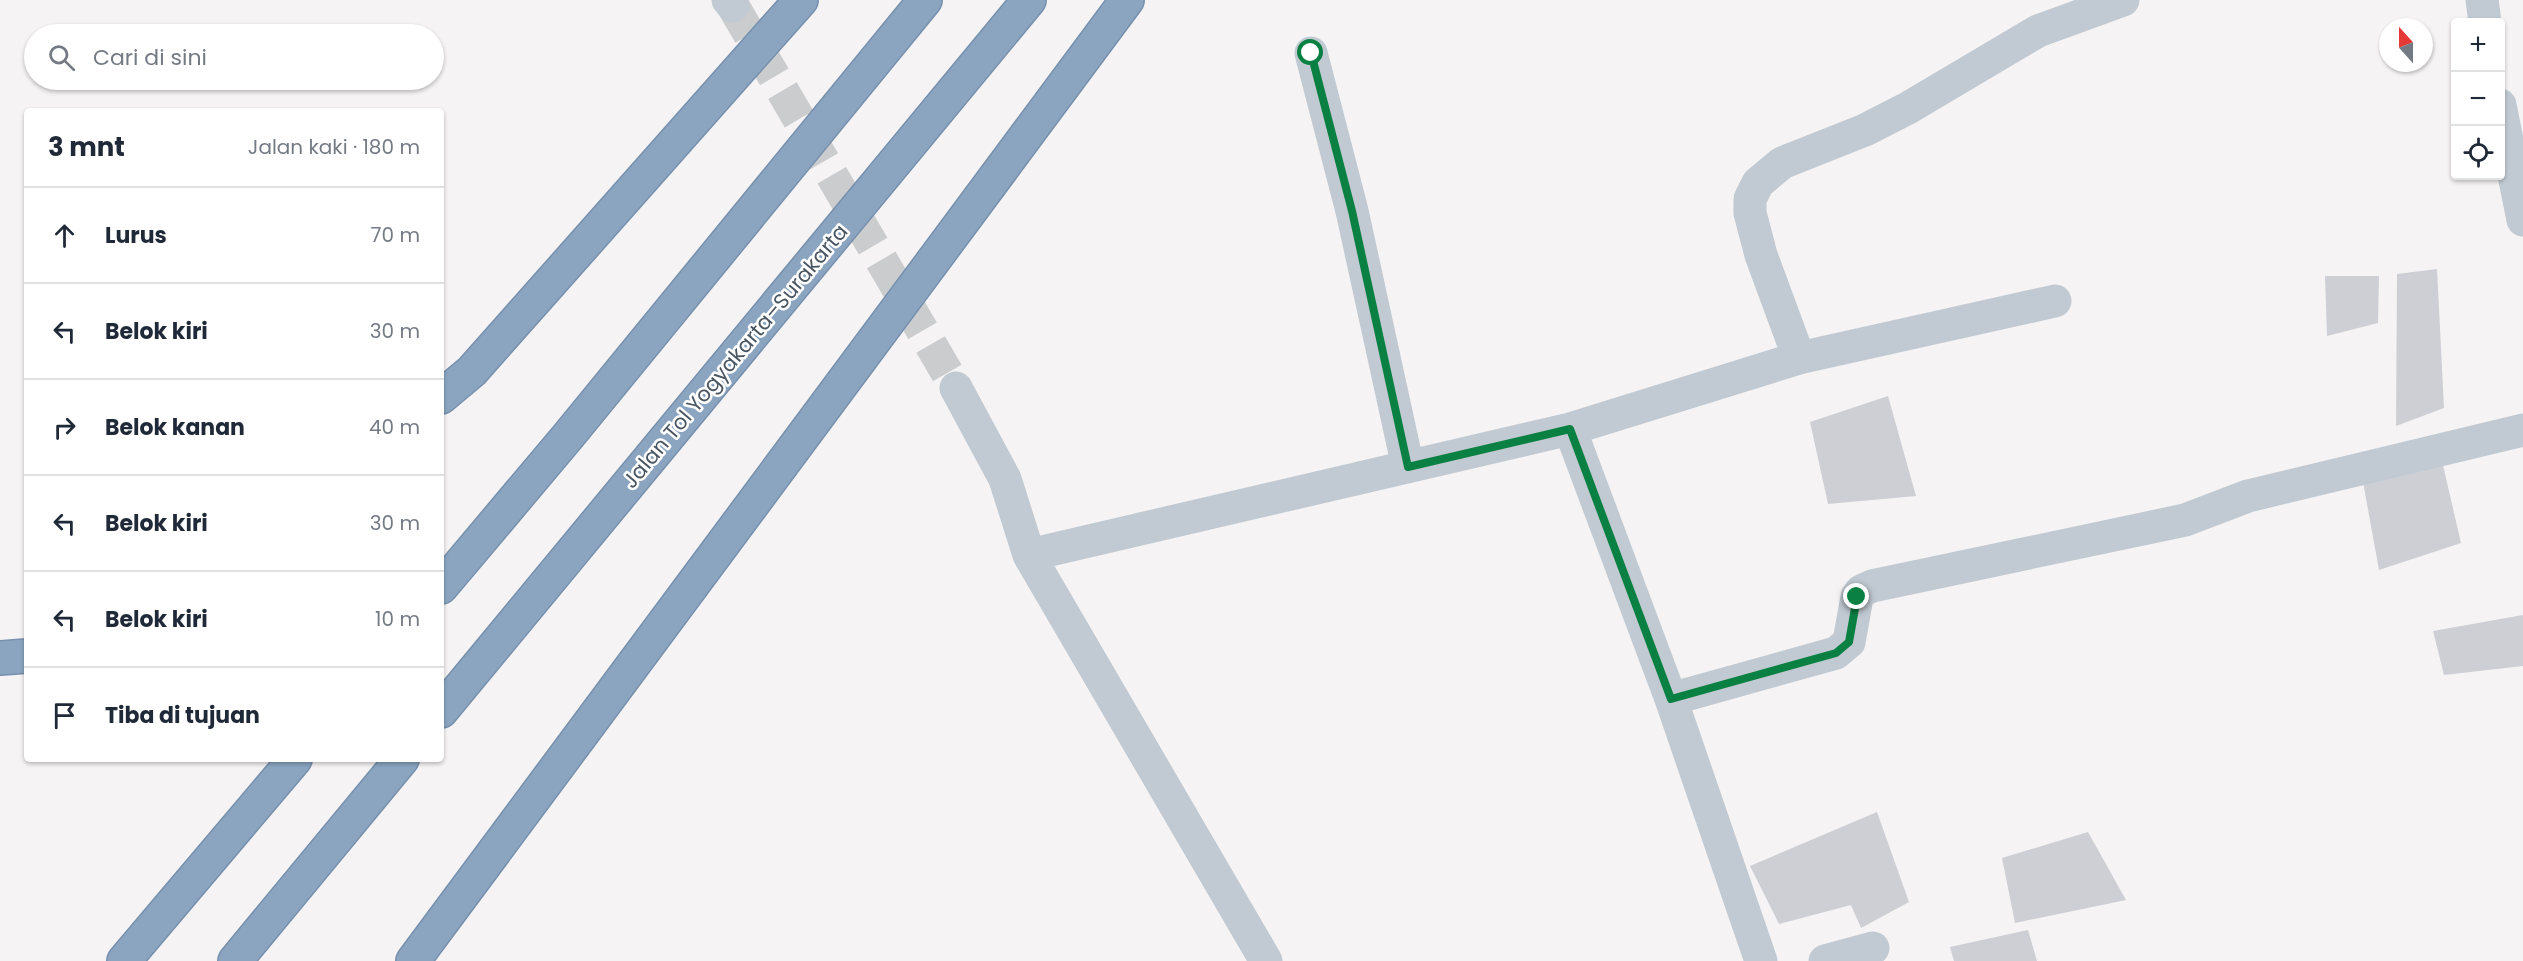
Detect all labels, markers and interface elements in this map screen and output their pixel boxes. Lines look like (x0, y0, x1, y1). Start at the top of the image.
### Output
north arrow (2379, 18, 2433, 72)
map controls (2451, 18, 2505, 180)
button: + (2451, 18, 2505, 72)
search box (24, 24, 444, 90)
route start (1297, 39, 1323, 65)
icon: search (45, 41, 78, 74)
text: Cari di sini (93, 42, 207, 73)
button: − (2451, 72, 2505, 126)
button: locate (2451, 126, 2505, 180)
text: 3 mnt (48, 129, 125, 165)
text: Jalan kaki · 180 m (248, 133, 420, 161)
street label: Jalan Tol Yogyakarta–Surakarta (616, 218, 854, 494)
icon: ahead (48, 219, 81, 252)
text: Lurus (105, 220, 167, 251)
text: 70 m (371, 221, 420, 249)
icon: left (48, 315, 81, 348)
text: Belok kiri (105, 316, 208, 347)
text: 30 m (370, 317, 420, 345)
icon: right (48, 411, 81, 444)
text: Belok kanan (105, 412, 245, 443)
text: 40 m (369, 413, 420, 441)
icon: left (48, 507, 81, 540)
text: Belok kiri (105, 508, 208, 539)
text: 30 m (370, 509, 420, 537)
route end (1843, 583, 1869, 609)
icon: left (48, 603, 81, 636)
text: Belok kiri (105, 604, 208, 635)
text: 10 m (375, 605, 420, 633)
icon: arrive (48, 699, 81, 732)
text: Tiba di tujuan (105, 700, 260, 731)

